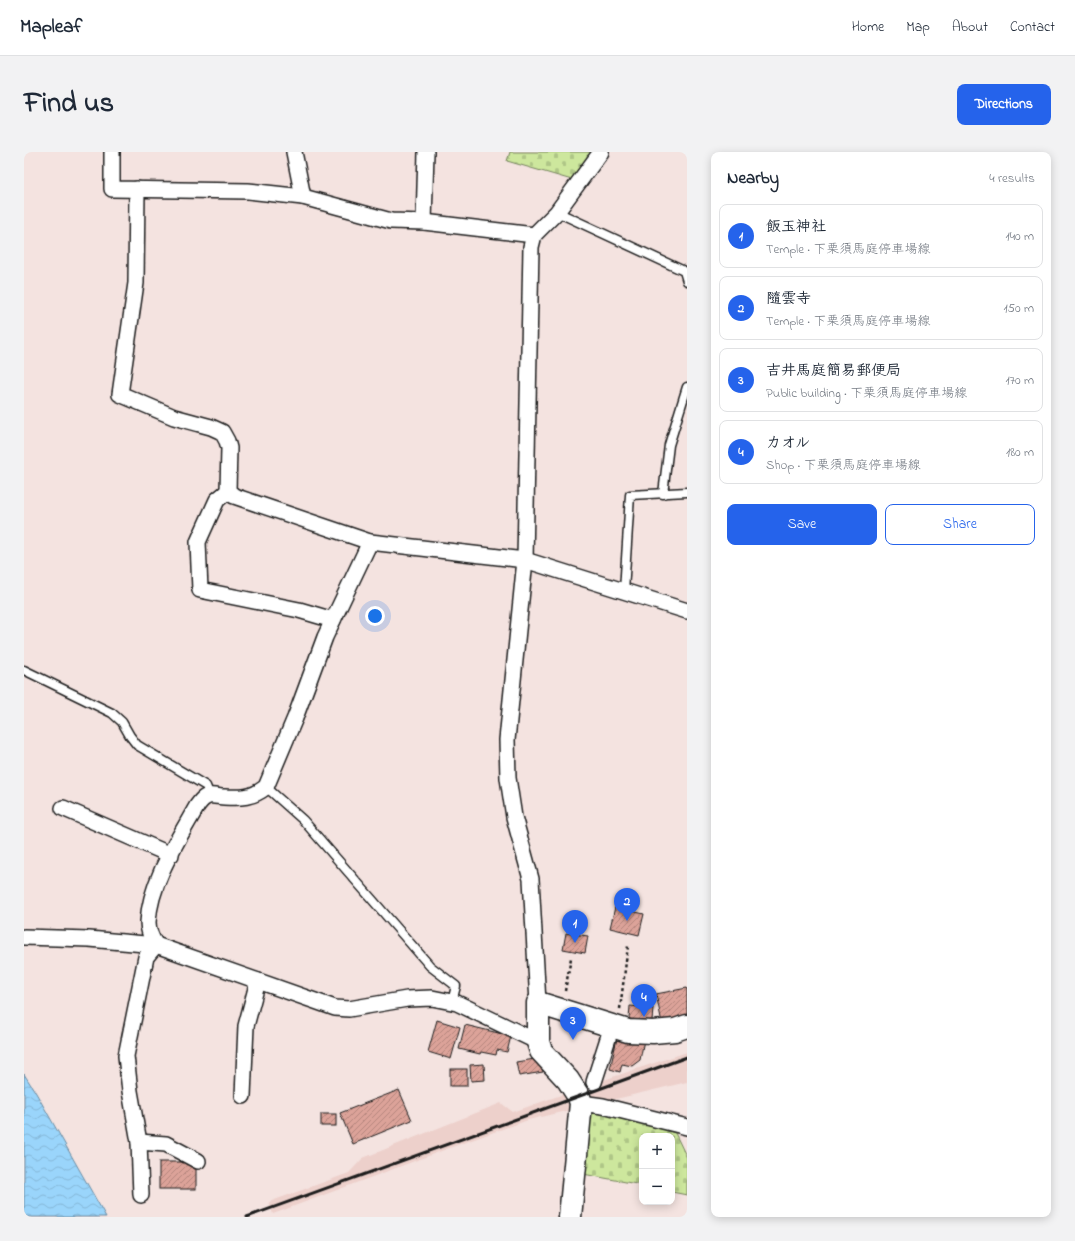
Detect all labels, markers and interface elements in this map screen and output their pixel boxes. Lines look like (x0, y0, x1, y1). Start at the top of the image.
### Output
text: Mapleaf (20, 14, 82, 41)
text: Home (852, 17, 884, 38)
text: Map (906, 17, 930, 38)
text: About (952, 17, 988, 38)
text: Contact (1010, 17, 1055, 38)
text: Find us (24, 84, 114, 125)
button: Directions (957, 84, 1051, 125)
text: Nearby (727, 166, 779, 191)
text: 4 results (989, 169, 1035, 188)
text: 飯玉神社 (766, 216, 826, 238)
text: 1 (739, 227, 743, 246)
text: 140 m (1006, 227, 1034, 246)
text: Temple · 下栗須馬庭停車場線 (766, 240, 930, 259)
text: 隨雲寺 (766, 288, 811, 310)
text: 2 (738, 299, 744, 318)
text: 150 m (1003, 299, 1034, 318)
text: Temple · 下栗須馬庭停車場線 (766, 312, 930, 331)
text: 吉井馬庭簡易郵便局 (766, 360, 901, 382)
text: 3 (738, 371, 744, 390)
text: 170 m (1006, 371, 1034, 390)
text: Public building · 下栗須馬庭停車場線 (766, 384, 967, 403)
text: カオル (766, 432, 810, 454)
text: 4 (738, 443, 744, 462)
text: 180 m (1006, 443, 1034, 462)
text: Shop · 下栗須馬庭停車場線 (766, 456, 921, 475)
button: Save (727, 504, 877, 545)
button: Share (885, 504, 1035, 545)
your location (365, 606, 385, 626)
pin: 2 (614, 888, 640, 921)
pin: 1 (562, 910, 588, 943)
pin: 4 (631, 984, 657, 1017)
pin: 3 (560, 1007, 586, 1040)
map controls (639, 1133, 675, 1205)
button: + (639, 1133, 675, 1169)
button: − (639, 1169, 675, 1205)

